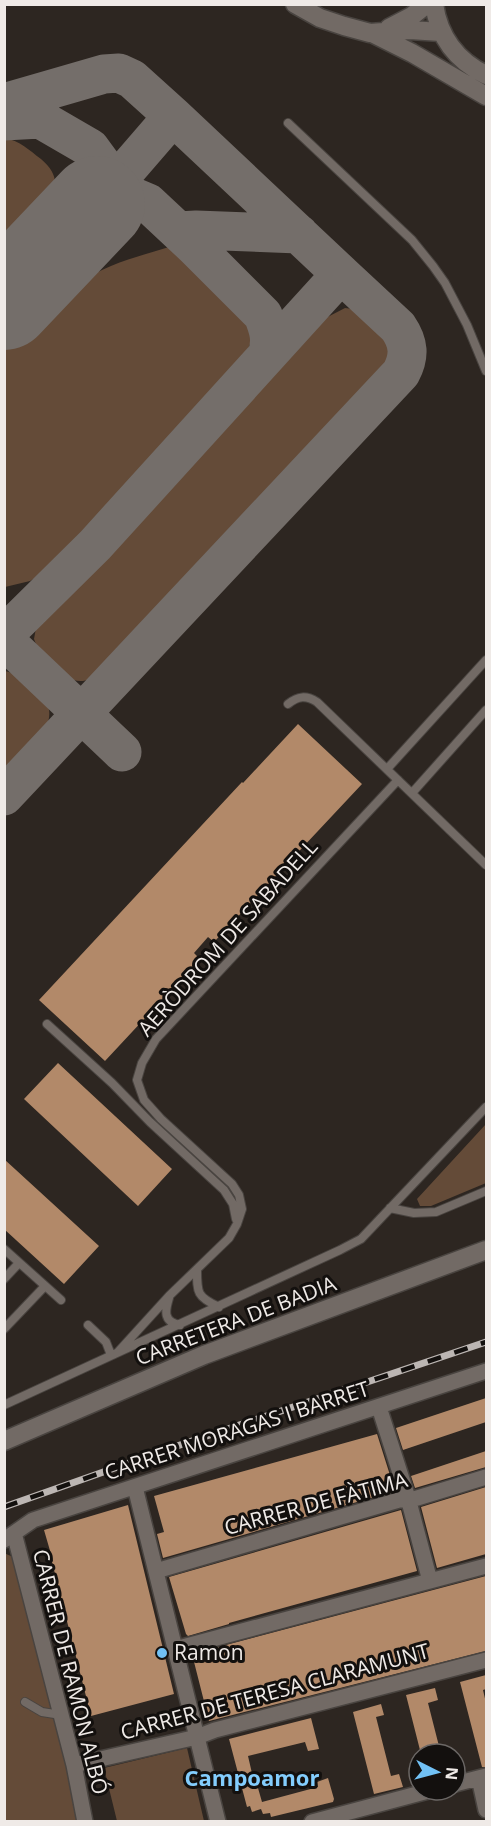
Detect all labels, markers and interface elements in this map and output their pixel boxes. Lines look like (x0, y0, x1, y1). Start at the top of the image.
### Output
street label: AERÒDROM DE SABADELL (131, 833, 323, 1042)
street label: CARRETERA DE BADIA (131, 1269, 341, 1371)
street label: CARRER MORAGAS I BARRET (101, 1374, 373, 1486)
street label: CARRER DE FÀTIMA (221, 1465, 411, 1541)
street label: CARRER DE RAMON ALBÓ (27, 1546, 115, 1797)
street label: CARRER DE TERESA CLARAMUNT (117, 1636, 432, 1746)
place label: Ramon (174, 1638, 244, 1666)
marker: Ramon (155, 1646, 169, 1660)
north arrow (407, 1742, 467, 1802)
district label: Campoamor (185, 1762, 319, 1792)
text: N (440, 1766, 464, 1781)

